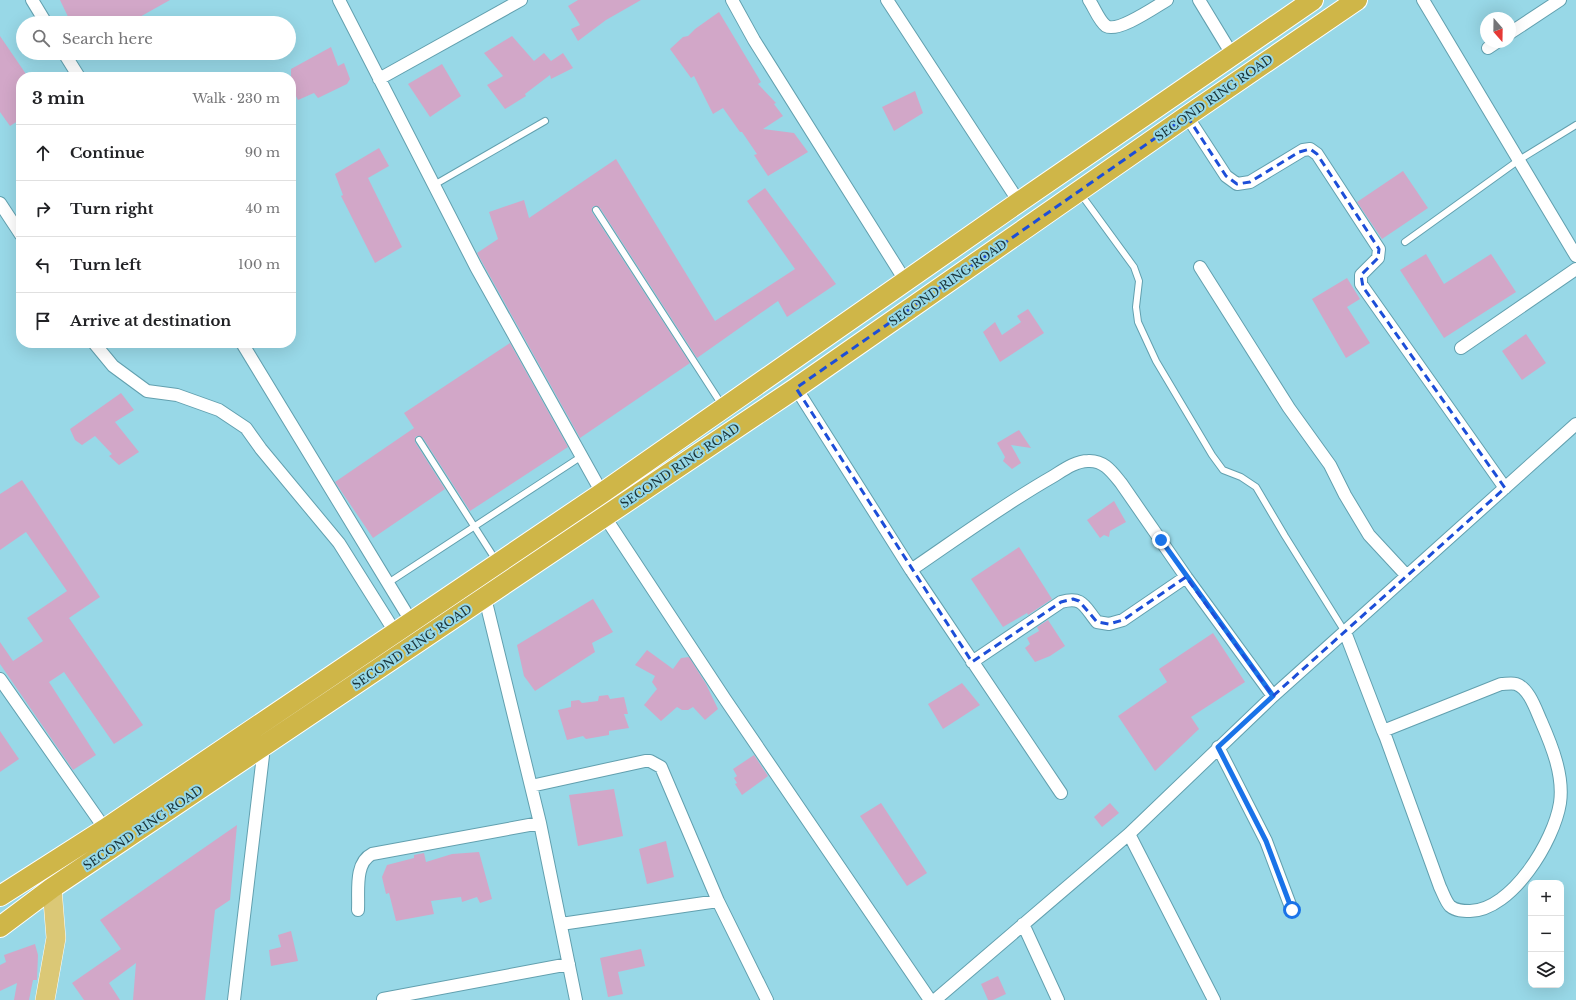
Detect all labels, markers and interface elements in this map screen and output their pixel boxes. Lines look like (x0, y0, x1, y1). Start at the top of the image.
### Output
north arrow (1480, 12, 1516, 48)
search box (16, 16, 296, 60)
icon: search (30, 27, 52, 49)
text: Search here (62, 29, 153, 48)
street label: SECOND RING ROAD (1152, 51, 1276, 144)
text: 3 min (32, 88, 85, 109)
text: Walk · 230 m (192, 90, 280, 107)
icon: ahead (32, 142, 54, 164)
text: Continue (70, 143, 145, 162)
text: 90 m (245, 144, 280, 161)
icon: right (32, 198, 54, 220)
text: Turn right (70, 199, 153, 218)
text: 40 m (245, 200, 280, 217)
street label: SECOND RING ROAD (886, 236, 1010, 329)
icon: left (32, 254, 54, 276)
text: Turn left (70, 255, 141, 274)
text: 100 m (238, 256, 280, 273)
icon: arrive (32, 310, 54, 332)
text: Arrive at destination (70, 311, 231, 330)
street label: SECOND RING ROAD (617, 420, 742, 511)
route end (1152, 531, 1170, 549)
street label: SECOND RING ROAD (349, 601, 474, 692)
street label: SECOND RING ROAD (80, 782, 205, 873)
map controls (1528, 880, 1564, 988)
button: + (1528, 880, 1564, 916)
route start (1283, 901, 1301, 919)
button: − (1528, 916, 1564, 952)
button: layers (1528, 952, 1564, 988)

